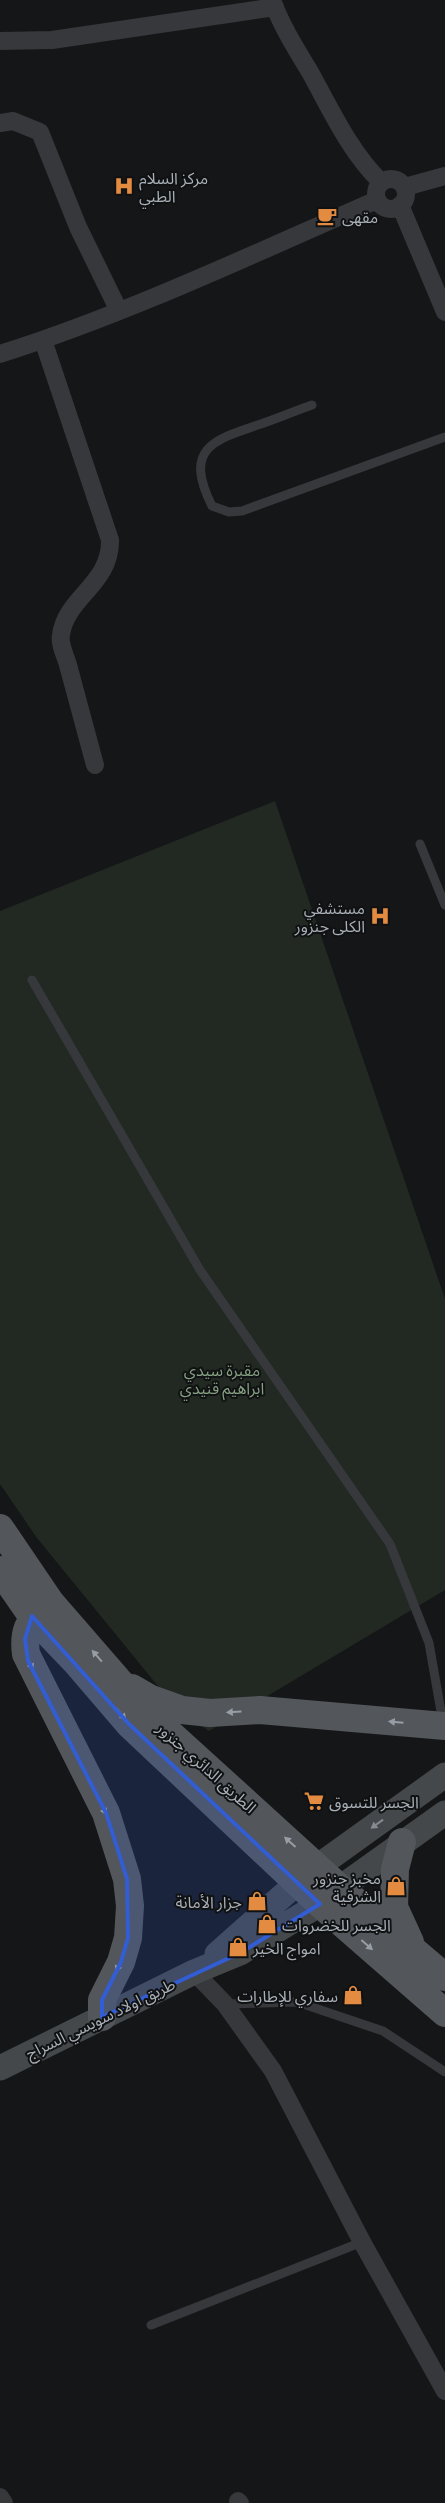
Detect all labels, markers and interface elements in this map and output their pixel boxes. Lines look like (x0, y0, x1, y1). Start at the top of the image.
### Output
place label: مركز السلام الطبي (139, 168, 208, 208)
hospital icon: مركز السلام الطبي (113, 175, 135, 197)
cafe icon: مقهى (316, 205, 338, 227)
place label: مقهى (342, 207, 378, 227)
place label: مستشفي الكلى جنزور (294, 898, 365, 936)
hospital icon: مستشفي الكلى جنزور (369, 905, 391, 927)
park label: مقبرة سيدي ابراهيم قنيدي (180, 1360, 264, 1401)
one-way arrow (91, 1651, 103, 1663)
one-way arrow (27, 1656, 35, 1670)
one-way arrow (115, 1707, 126, 1720)
one-way arrow (226, 1708, 242, 1716)
street label: الطريق الدائري جنزور (150, 1717, 260, 1819)
one-way arrow (388, 1717, 404, 1725)
supermarket icon: الجسر للتسوق (303, 1790, 325, 1812)
place label: الجسر للتسوق (329, 1792, 419, 1812)
one-way arrow (99, 1801, 107, 1815)
one-way arrow (371, 1818, 384, 1829)
one-way arrow (284, 1836, 296, 1848)
place label: مخبز جنزور الشرقية (312, 1868, 381, 1906)
shop icon: مخبز جنزور الشرقية (385, 1875, 407, 1897)
shop icon: جزار الأمانة (246, 1890, 268, 1912)
place label: جزار الأمانة (176, 1892, 242, 1912)
shop icon: الجسر للخضروات (256, 1913, 278, 1935)
place label: الجسر للخضروات (282, 1915, 391, 1935)
shop icon: امواج الخير (227, 1936, 249, 1958)
place label: امواج الخير (252, 1938, 320, 1961)
one-way arrow (360, 1939, 372, 1951)
one-way arrow (115, 1958, 123, 1972)
street label: طريق اولاد سويسي السراج (22, 1974, 180, 2066)
shop icon: سفاري للإطارات (342, 1984, 364, 2006)
place label: سفاري للإطارات (237, 1986, 338, 2008)

